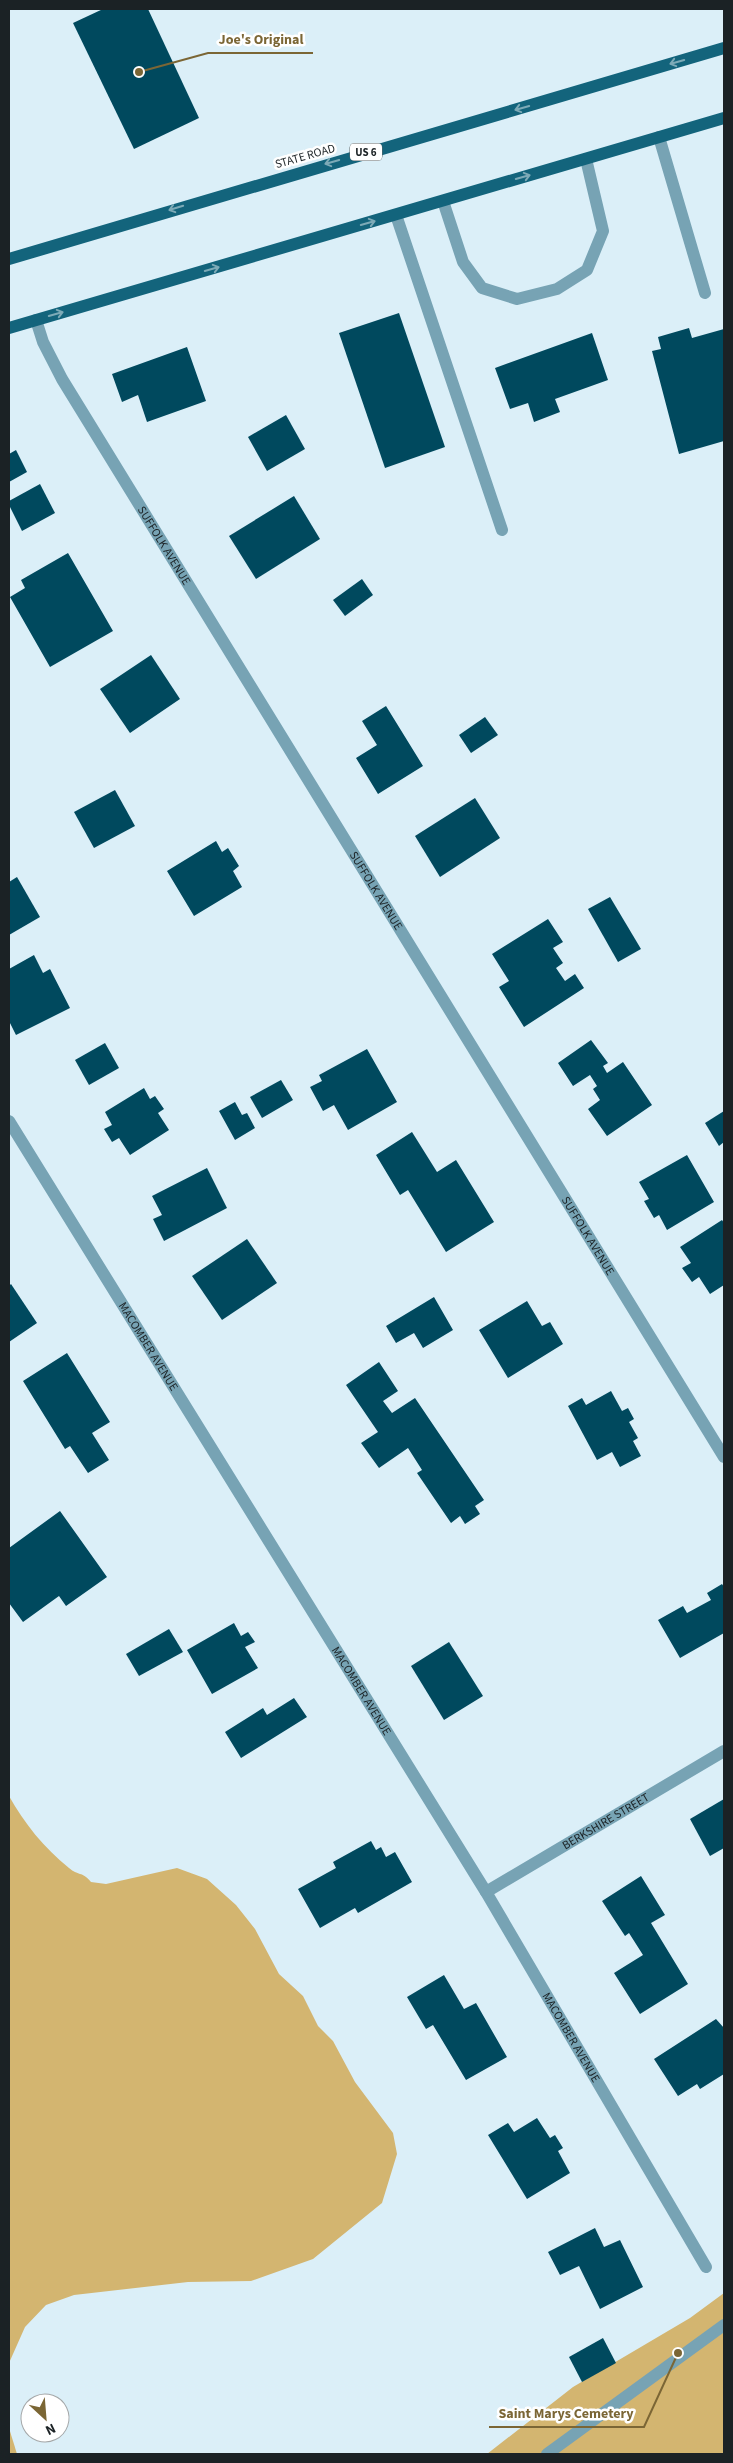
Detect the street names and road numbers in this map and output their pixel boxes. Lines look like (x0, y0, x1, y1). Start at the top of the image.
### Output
street label: STATE ROAD (273, 140, 337, 173)
road number: US 6 (350, 144, 382, 160)
street label: SUFFOLK AVENUE (133, 503, 195, 588)
street label: SUFFOLK AVENUE (345, 848, 406, 934)
street label: SUFFOLK AVENUE (557, 1193, 618, 1279)
street label: MACOMBER AVENUE (114, 1299, 182, 1394)
street label: MACOMBER AVENUE (327, 1643, 395, 1739)
street label: BERKSHIRE STREET (559, 1789, 653, 1854)
street label: MACOMBER AVENUE (538, 1989, 604, 2086)

